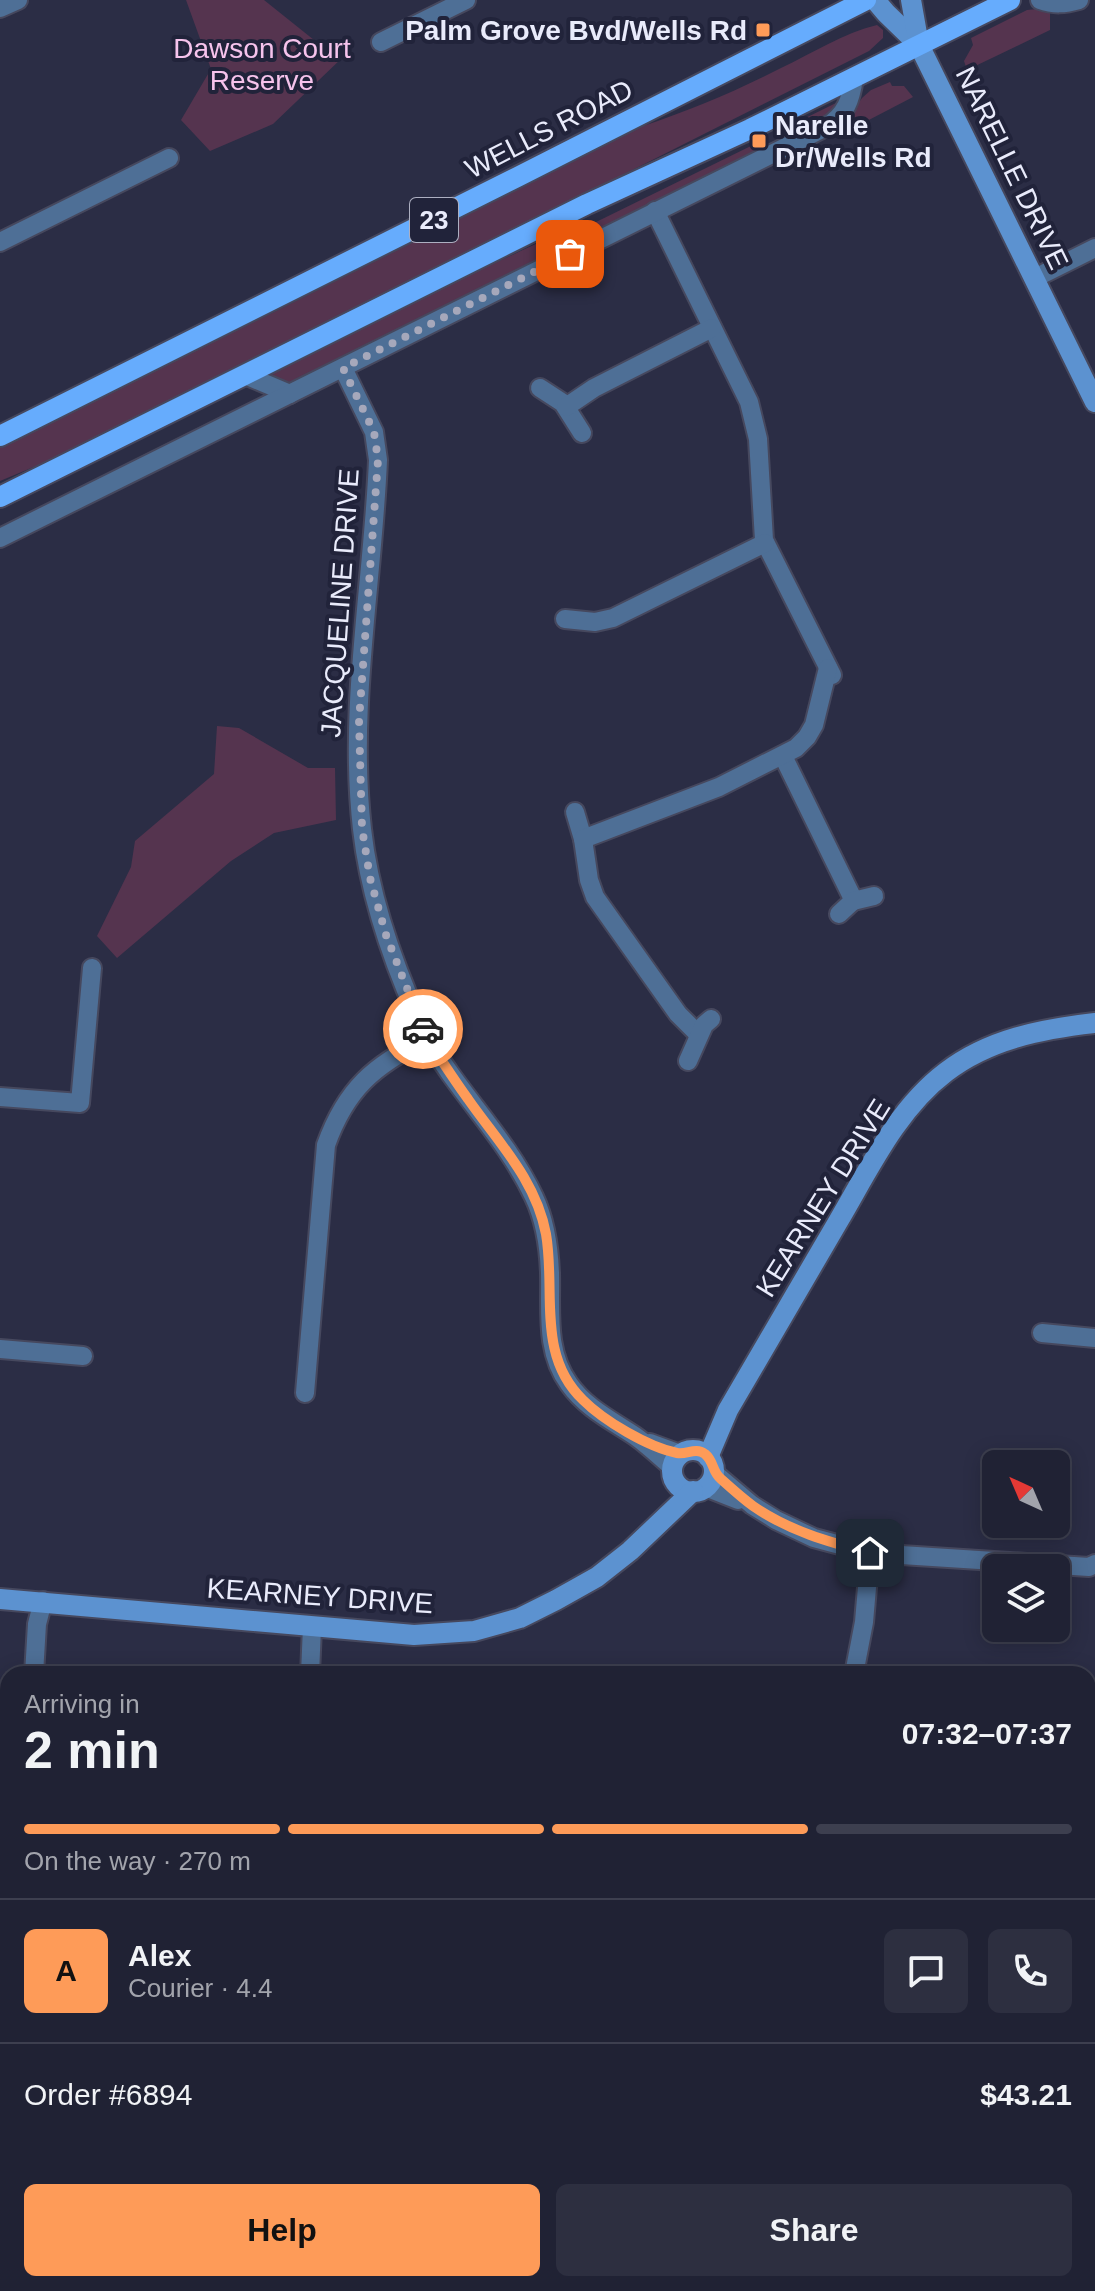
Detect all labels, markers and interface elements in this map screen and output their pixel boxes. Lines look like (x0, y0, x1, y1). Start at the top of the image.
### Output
place label: Palm Grove Bvd/Wells Rd (405, 15, 747, 46)
marker: Palm Grove Bvd/Wells Rd (754, 21, 772, 39)
park label: Dawson Court Reserve (173, 33, 351, 96)
street label: NARELLE DRIVE (950, 62, 1074, 274)
street label: WELLS ROAD (460, 74, 638, 184)
place label: Narelle Dr/Wells Rd (775, 110, 932, 173)
marker: Narelle Dr/Wells Rd (750, 132, 768, 150)
road number: 23 (410, 198, 458, 242)
pin (536, 220, 604, 288)
icon: bag (548, 232, 592, 276)
street label: JACQUELINE DRIVE (315, 468, 365, 738)
courier (383, 989, 463, 1069)
icon: car (401, 1007, 445, 1051)
street label: KEARNEY DRIVE (750, 1094, 896, 1302)
north arrow (982, 1450, 1070, 1538)
map controls (982, 1450, 1070, 1642)
pin (836, 1519, 904, 1587)
icon: home (848, 1531, 892, 1575)
button: layers (982, 1554, 1070, 1642)
street label: KEARNEY DRIVE (206, 1573, 434, 1619)
text: Arriving in (24, 1689, 140, 1719)
text: 07:32–07:37 (902, 1717, 1072, 1750)
text: 2 min (24, 1721, 160, 1779)
text: On the way · 270 m (24, 1846, 251, 1876)
button: chat (884, 1929, 968, 2013)
button: phone (988, 1929, 1072, 2013)
text: Alex (128, 1939, 191, 1972)
text: A (55, 1954, 77, 1987)
text: Courier · 4.4 (128, 1973, 273, 2003)
text: Order #6894 (24, 2078, 192, 2111)
text: $43.21 (980, 2078, 1072, 2111)
button: Help (24, 2184, 540, 2276)
button: Share (556, 2184, 1072, 2276)

